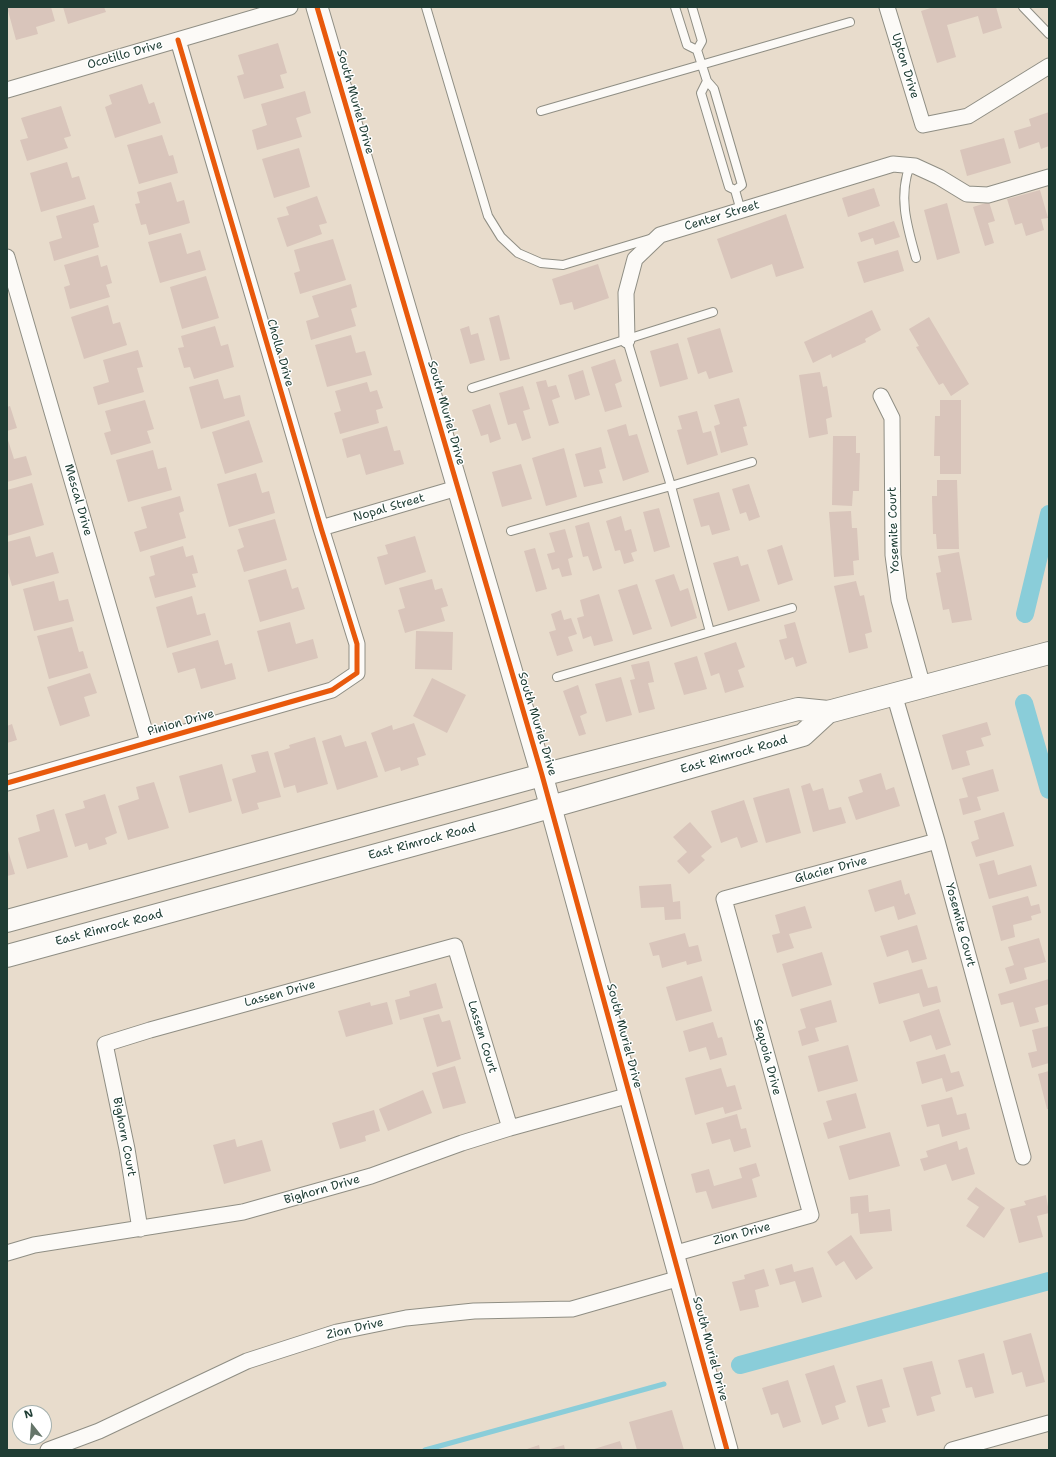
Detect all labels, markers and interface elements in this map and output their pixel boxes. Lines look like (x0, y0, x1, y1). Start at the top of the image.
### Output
street label: Upton Drive (888, 32, 922, 100)
street label: Ocotillo Drive (86, 37, 164, 73)
street label: South Muriel Drive (333, 48, 377, 156)
street label: Center Street (683, 198, 761, 234)
street label: Cholla Drive (263, 317, 297, 389)
street label: South Muriel Drive (424, 359, 468, 467)
street label: Mescal Drive (61, 462, 95, 538)
street label: Yosemite Court (885, 486, 903, 574)
street label: Nopal Street (352, 491, 426, 525)
street label: South Muriel Drive (514, 670, 560, 778)
street label: Pinion Drive (146, 707, 216, 739)
street label: East Rimrock Road (679, 733, 789, 777)
street label: East Rimrock Road (367, 821, 477, 863)
street label: Glacier Drive (793, 853, 869, 887)
street label: Yosemite Court (942, 881, 978, 969)
street label: East Rimrock Road (54, 907, 164, 949)
street label: Lassen Drive (243, 978, 317, 1010)
street label: South Muriel Drive (603, 982, 645, 1090)
street label: Lassen Court (464, 999, 500, 1075)
street label: Sequoia Drive (750, 1017, 784, 1097)
street label: Bighorn Court (109, 1096, 139, 1178)
street label: Bighorn Drive (282, 1172, 362, 1208)
street label: Zion Drive (712, 1219, 772, 1249)
street label: South Muriel Drive (689, 1295, 731, 1403)
street label: Zion Drive (325, 1315, 385, 1343)
north arrow (12, 1405, 52, 1445)
text: N (22, 1406, 35, 1422)

